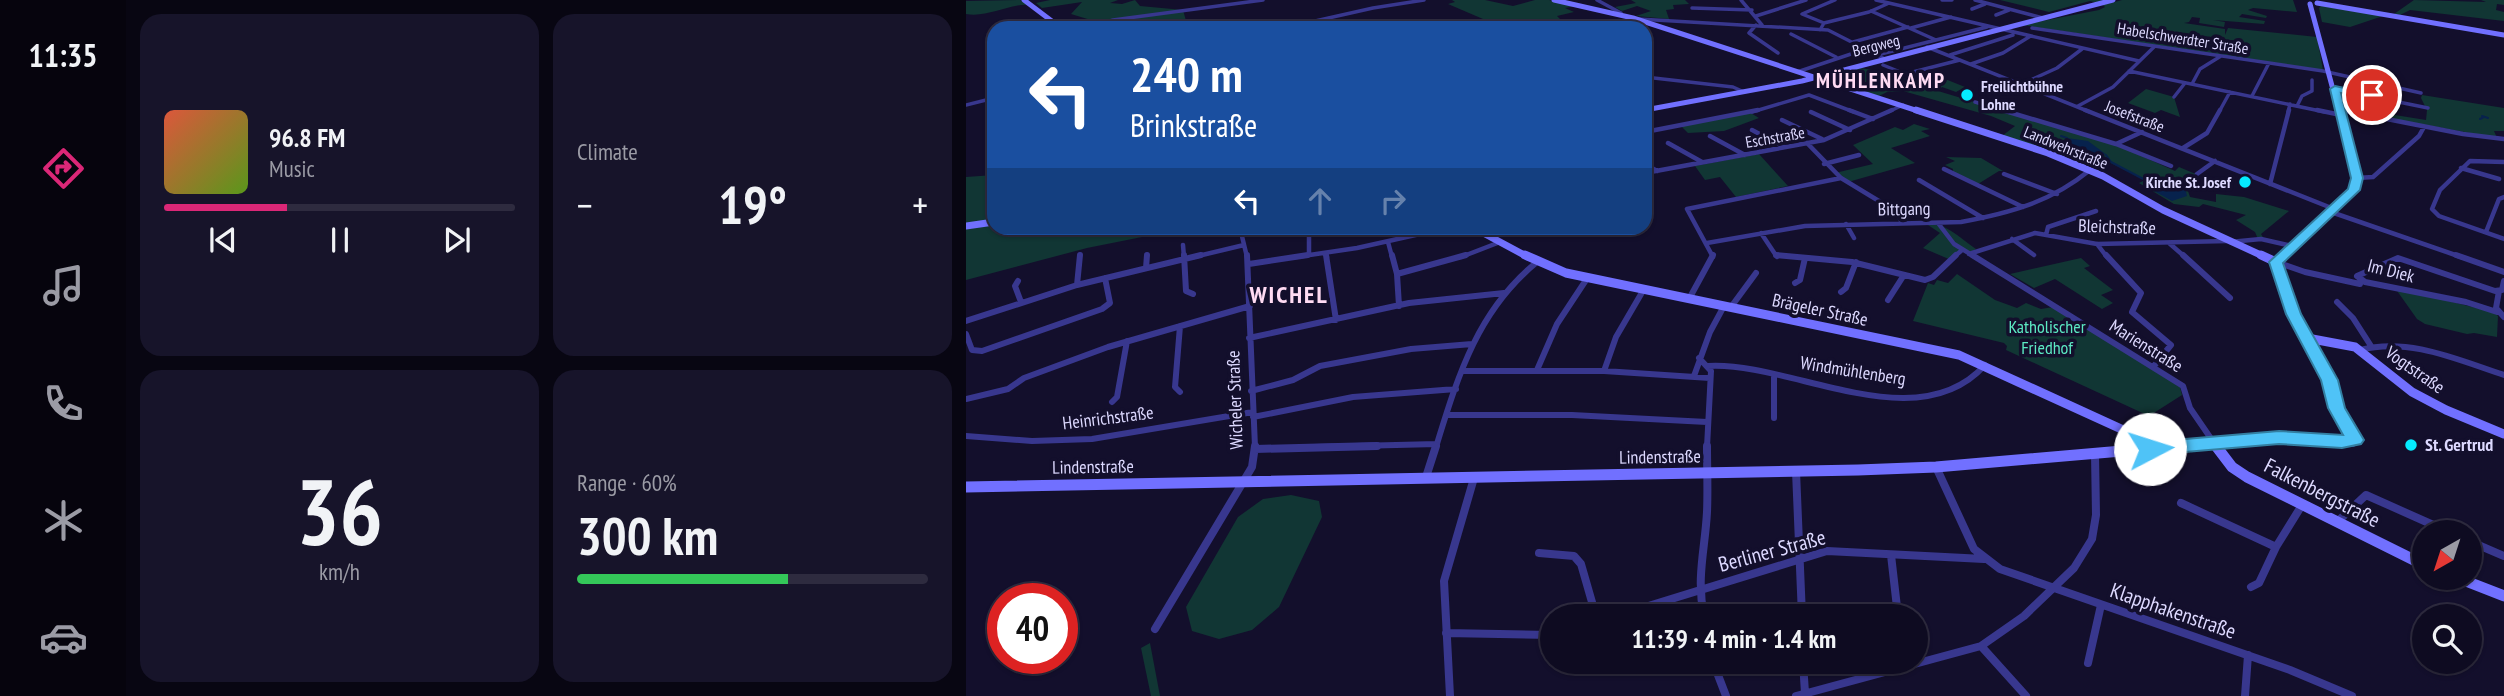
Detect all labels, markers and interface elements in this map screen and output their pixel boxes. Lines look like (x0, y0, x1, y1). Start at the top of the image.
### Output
street label: Habelschwerdter Straße (2116, 18, 2250, 58)
street label: Bergweg (1850, 29, 1902, 61)
text: 11:35 (28, 34, 98, 76)
text: 240 m (1130, 42, 1243, 106)
icon: left (1015, 49, 1106, 140)
pin (2342, 65, 2402, 125)
district label: MÜHLENKAMP (1816, 67, 1946, 94)
place label: Freilichtbühne Lohne (1981, 76, 2063, 114)
icon: arrive (2353, 76, 2391, 114)
marker: Freilichtbühne Lohne (1959, 87, 1975, 103)
street label: Josefstraße (2102, 95, 2167, 136)
text: Brinkstraße (1130, 104, 1257, 146)
text: 96.8 FM (269, 121, 345, 154)
street label: Landwehrstraße (2021, 121, 2111, 173)
street label: Eschstraße (1744, 122, 1806, 152)
text: Climate (577, 137, 638, 166)
icon: directions (39, 144, 88, 193)
text: Music (269, 154, 315, 183)
text: 19° (718, 171, 787, 238)
place label: Kirche St. Josef (2146, 172, 2232, 192)
marker: Kirche St. Josef (2237, 174, 2253, 190)
text: − (577, 180, 593, 229)
text: + (912, 180, 928, 229)
icon: left (1228, 182, 1266, 220)
icon: ahead (1301, 182, 1339, 220)
icon: right (1374, 182, 1412, 220)
street label: Bittgang (1877, 197, 1931, 220)
street label: Bleichstraße (2078, 214, 2156, 239)
icon: previous (204, 221, 242, 259)
icon: pause (321, 221, 359, 259)
icon: next (438, 221, 476, 259)
street label: Im Diek (2365, 254, 2417, 287)
icon: music (39, 261, 88, 310)
district label: WICHEL (1248, 279, 1329, 310)
street label: Brägeler Straße (1770, 288, 1870, 331)
street label: Marienstraße (2105, 314, 2187, 377)
park label: Katholischer Friedhof (2008, 315, 2086, 359)
street label: Vogtstraße (2380, 340, 2449, 398)
street label: Wicheler Straße (1221, 350, 1248, 450)
street label: Windmühlenberg (1799, 351, 1908, 390)
icon: phone (39, 379, 88, 428)
street label: Heinrichstraße (1061, 401, 1155, 434)
position arrow (2113, 412, 2187, 486)
place label: St. Gertrud (2425, 433, 2493, 456)
marker: St. Gertrud (2403, 437, 2419, 453)
street label: Lindenstraße (1619, 444, 1701, 469)
text: 36 (296, 452, 383, 570)
street label: Falkenbergstraße (2260, 452, 2385, 533)
street label: Lindenstraße (1052, 454, 1134, 479)
text: Range · 60% (577, 468, 677, 497)
icon: climate (39, 496, 88, 545)
text: 300 km (577, 502, 718, 569)
north arrow (2412, 520, 2482, 590)
map controls (2412, 520, 2482, 674)
street label: Berliner Straße (1715, 523, 1828, 578)
text: km/h (319, 557, 360, 586)
street label: Klapphakenstraße (2107, 576, 2240, 645)
speed limit sign: 40 (987, 583, 1078, 674)
button: search (2412, 604, 2482, 674)
icon: car (39, 613, 88, 662)
text: 11:39 · 4 min · 1.4 km (1632, 622, 1836, 655)

